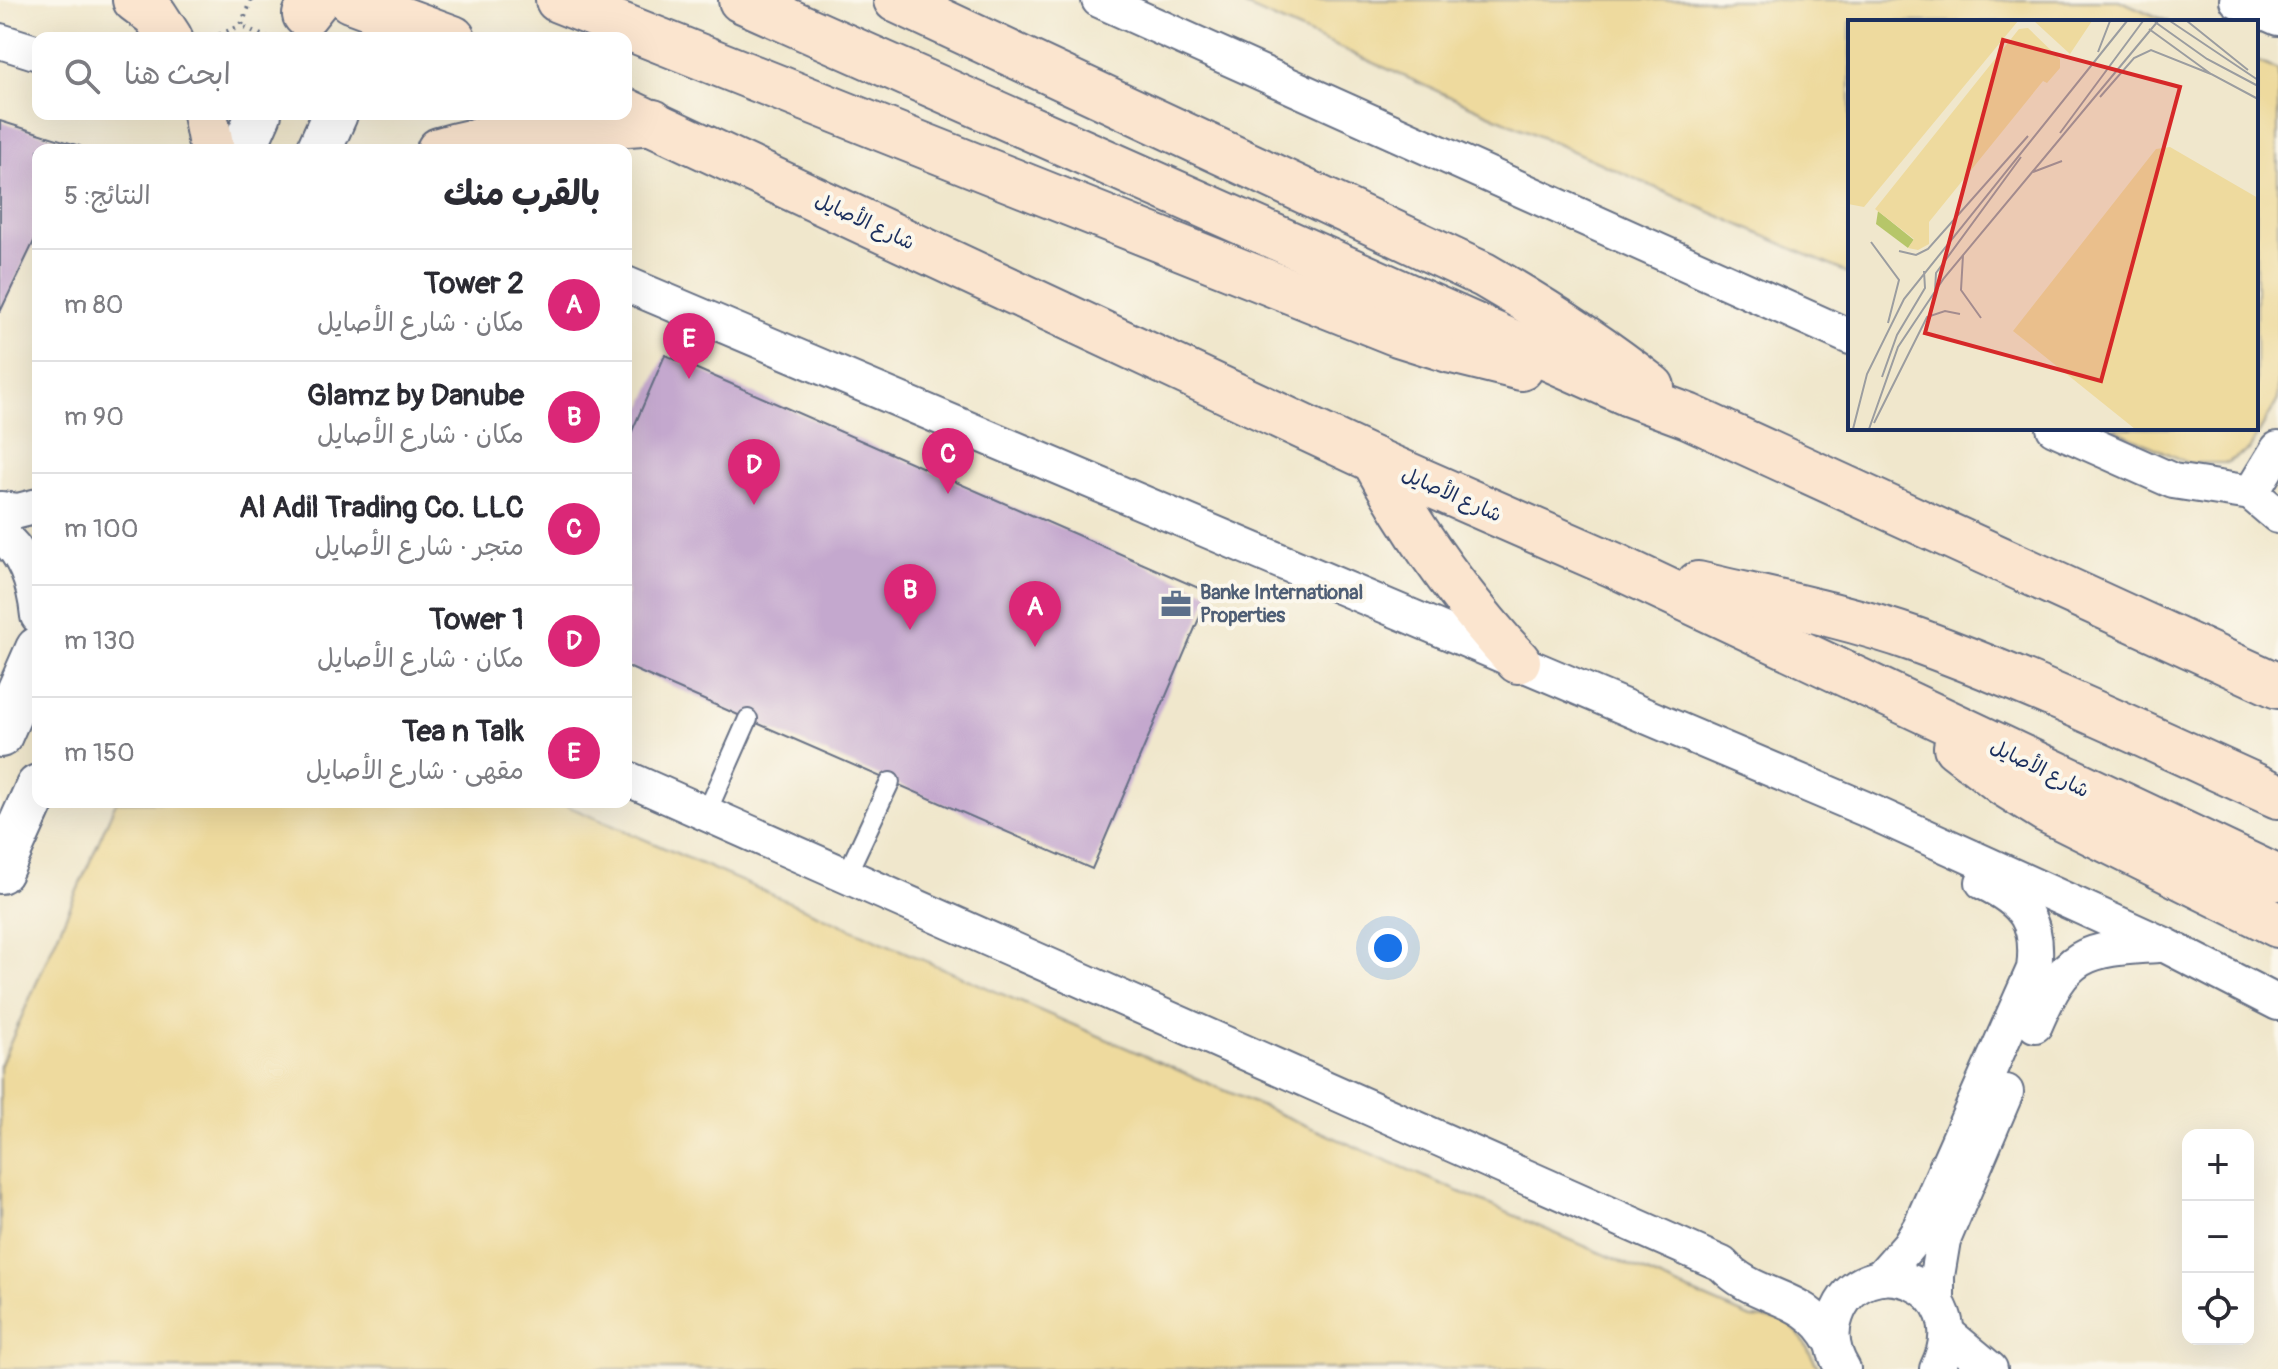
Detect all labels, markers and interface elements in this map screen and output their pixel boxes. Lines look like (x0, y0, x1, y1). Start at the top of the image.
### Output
inset map (1848, 20, 2258, 430)
search box (32, 32, 632, 120)
icon: search (60, 54, 104, 98)
text: ابحث هنا (124, 56, 231, 93)
text: بالقرب منك (444, 173, 600, 216)
text: النتائج: 5 (64, 180, 151, 212)
street label: شارع الأصايل (811, 187, 919, 256)
text: Tower 2 (424, 265, 524, 302)
text: 80 m (64, 289, 124, 321)
text: A (566, 289, 582, 321)
text: مكان · شارع الأصايل (317, 307, 524, 339)
pin: E (663, 313, 715, 379)
text: Glamz by Danube (307, 377, 524, 414)
text: 90 m (64, 401, 124, 433)
text: B (567, 401, 581, 433)
text: مكان · شارع الأصايل (317, 419, 524, 451)
pin: C (922, 428, 974, 494)
pin: D (728, 439, 780, 505)
street label: شارع الأصايل (1397, 460, 1506, 529)
text: Al Adil Trading Co. LLC (239, 489, 524, 526)
text: 100 m (64, 513, 138, 545)
text: C (566, 513, 582, 545)
text: متجر · شارع الأصايل (314, 531, 524, 563)
pin: B (884, 564, 936, 630)
place label: Banke International Properties (1200, 580, 1363, 628)
pin: A (1009, 581, 1061, 647)
office icon: Banke International Properties (1159, 587, 1193, 621)
text: Tower 1 (429, 601, 524, 638)
text: 130 m (64, 625, 135, 657)
text: D (566, 625, 582, 657)
text: مكان · شارع الأصايل (317, 643, 524, 675)
text: Tea n Talk (402, 713, 524, 750)
street label: شارع الأصايل (1986, 733, 2094, 804)
text: 150 m (64, 737, 135, 769)
text: E (567, 737, 581, 769)
text: مقهى · شارع الأصايل (306, 755, 524, 787)
your location (1368, 928, 1408, 968)
map controls (2182, 1129, 2254, 1345)
button: + (2182, 1129, 2254, 1201)
button: − (2182, 1201, 2254, 1273)
button: locate (2182, 1273, 2254, 1345)

